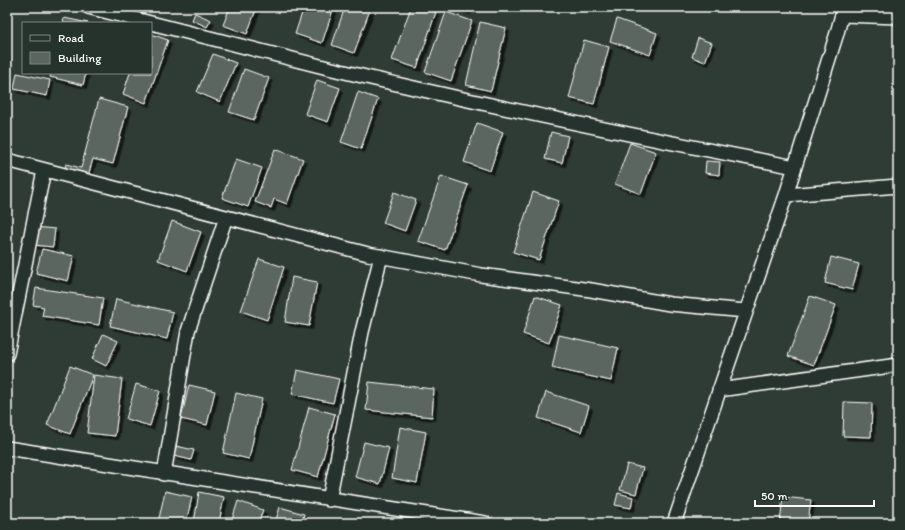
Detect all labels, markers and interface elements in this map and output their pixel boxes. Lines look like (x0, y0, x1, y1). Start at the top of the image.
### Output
legend (22, 22, 152, 74)
text: Road (58, 31, 84, 45)
text: Building (58, 51, 102, 65)
scale bar (755, 482, 874, 508)
text: 50 m (761, 489, 787, 503)

